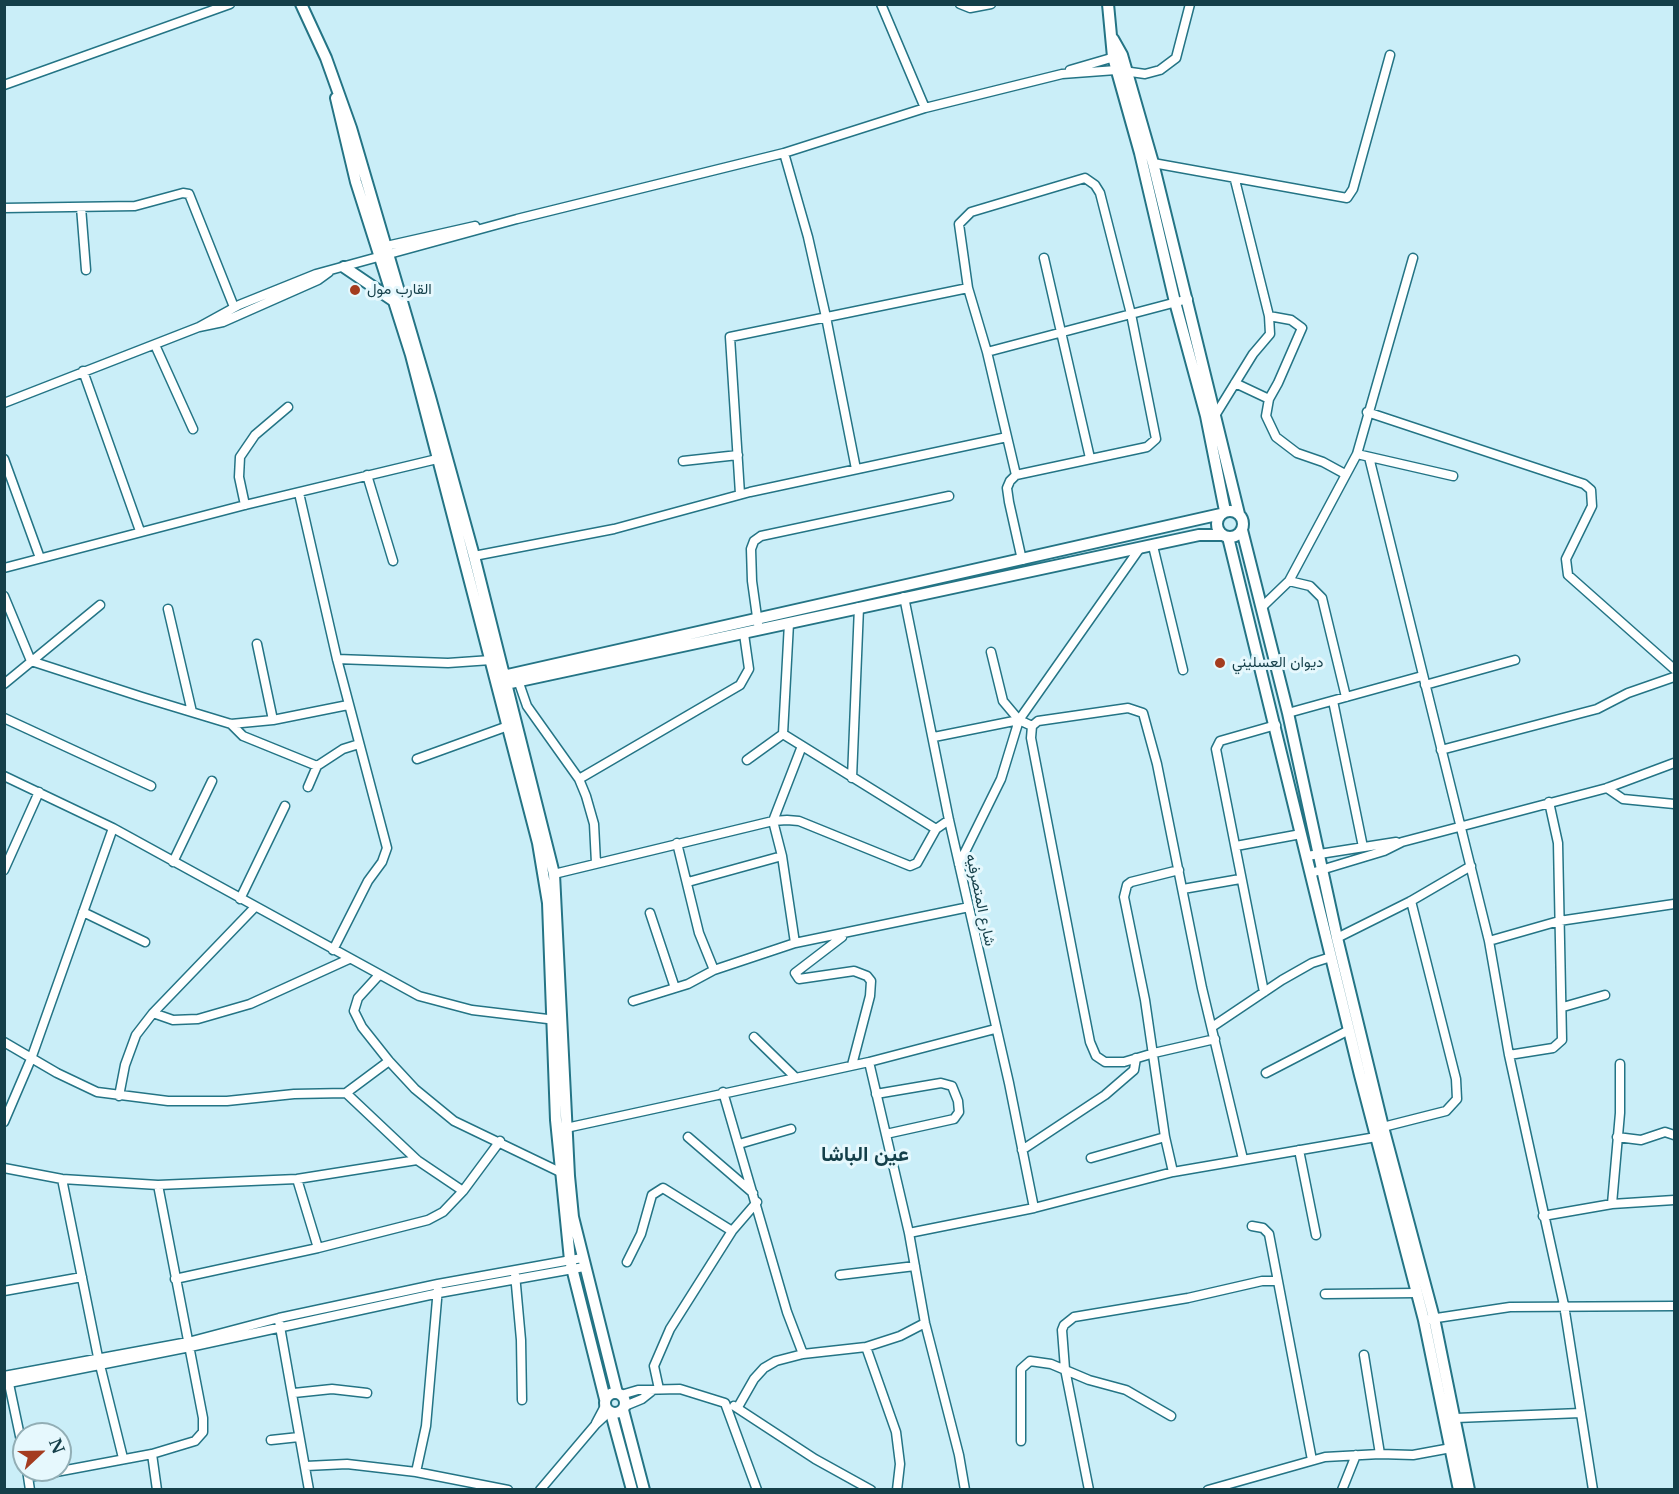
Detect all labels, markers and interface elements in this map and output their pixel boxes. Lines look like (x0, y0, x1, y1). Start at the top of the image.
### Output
place label: القارب مول (367, 281, 432, 299)
marker: القارب مول (348, 283, 362, 297)
place label: ديوان العسليني (1232, 654, 1323, 672)
marker: ديوان العسليني (1213, 656, 1227, 670)
street label: شارع المتصرفيه (961, 852, 999, 948)
district label: عين الباشا (821, 1142, 909, 1168)
north arrow (12, 1422, 72, 1482)
text: N (45, 1435, 69, 1457)

